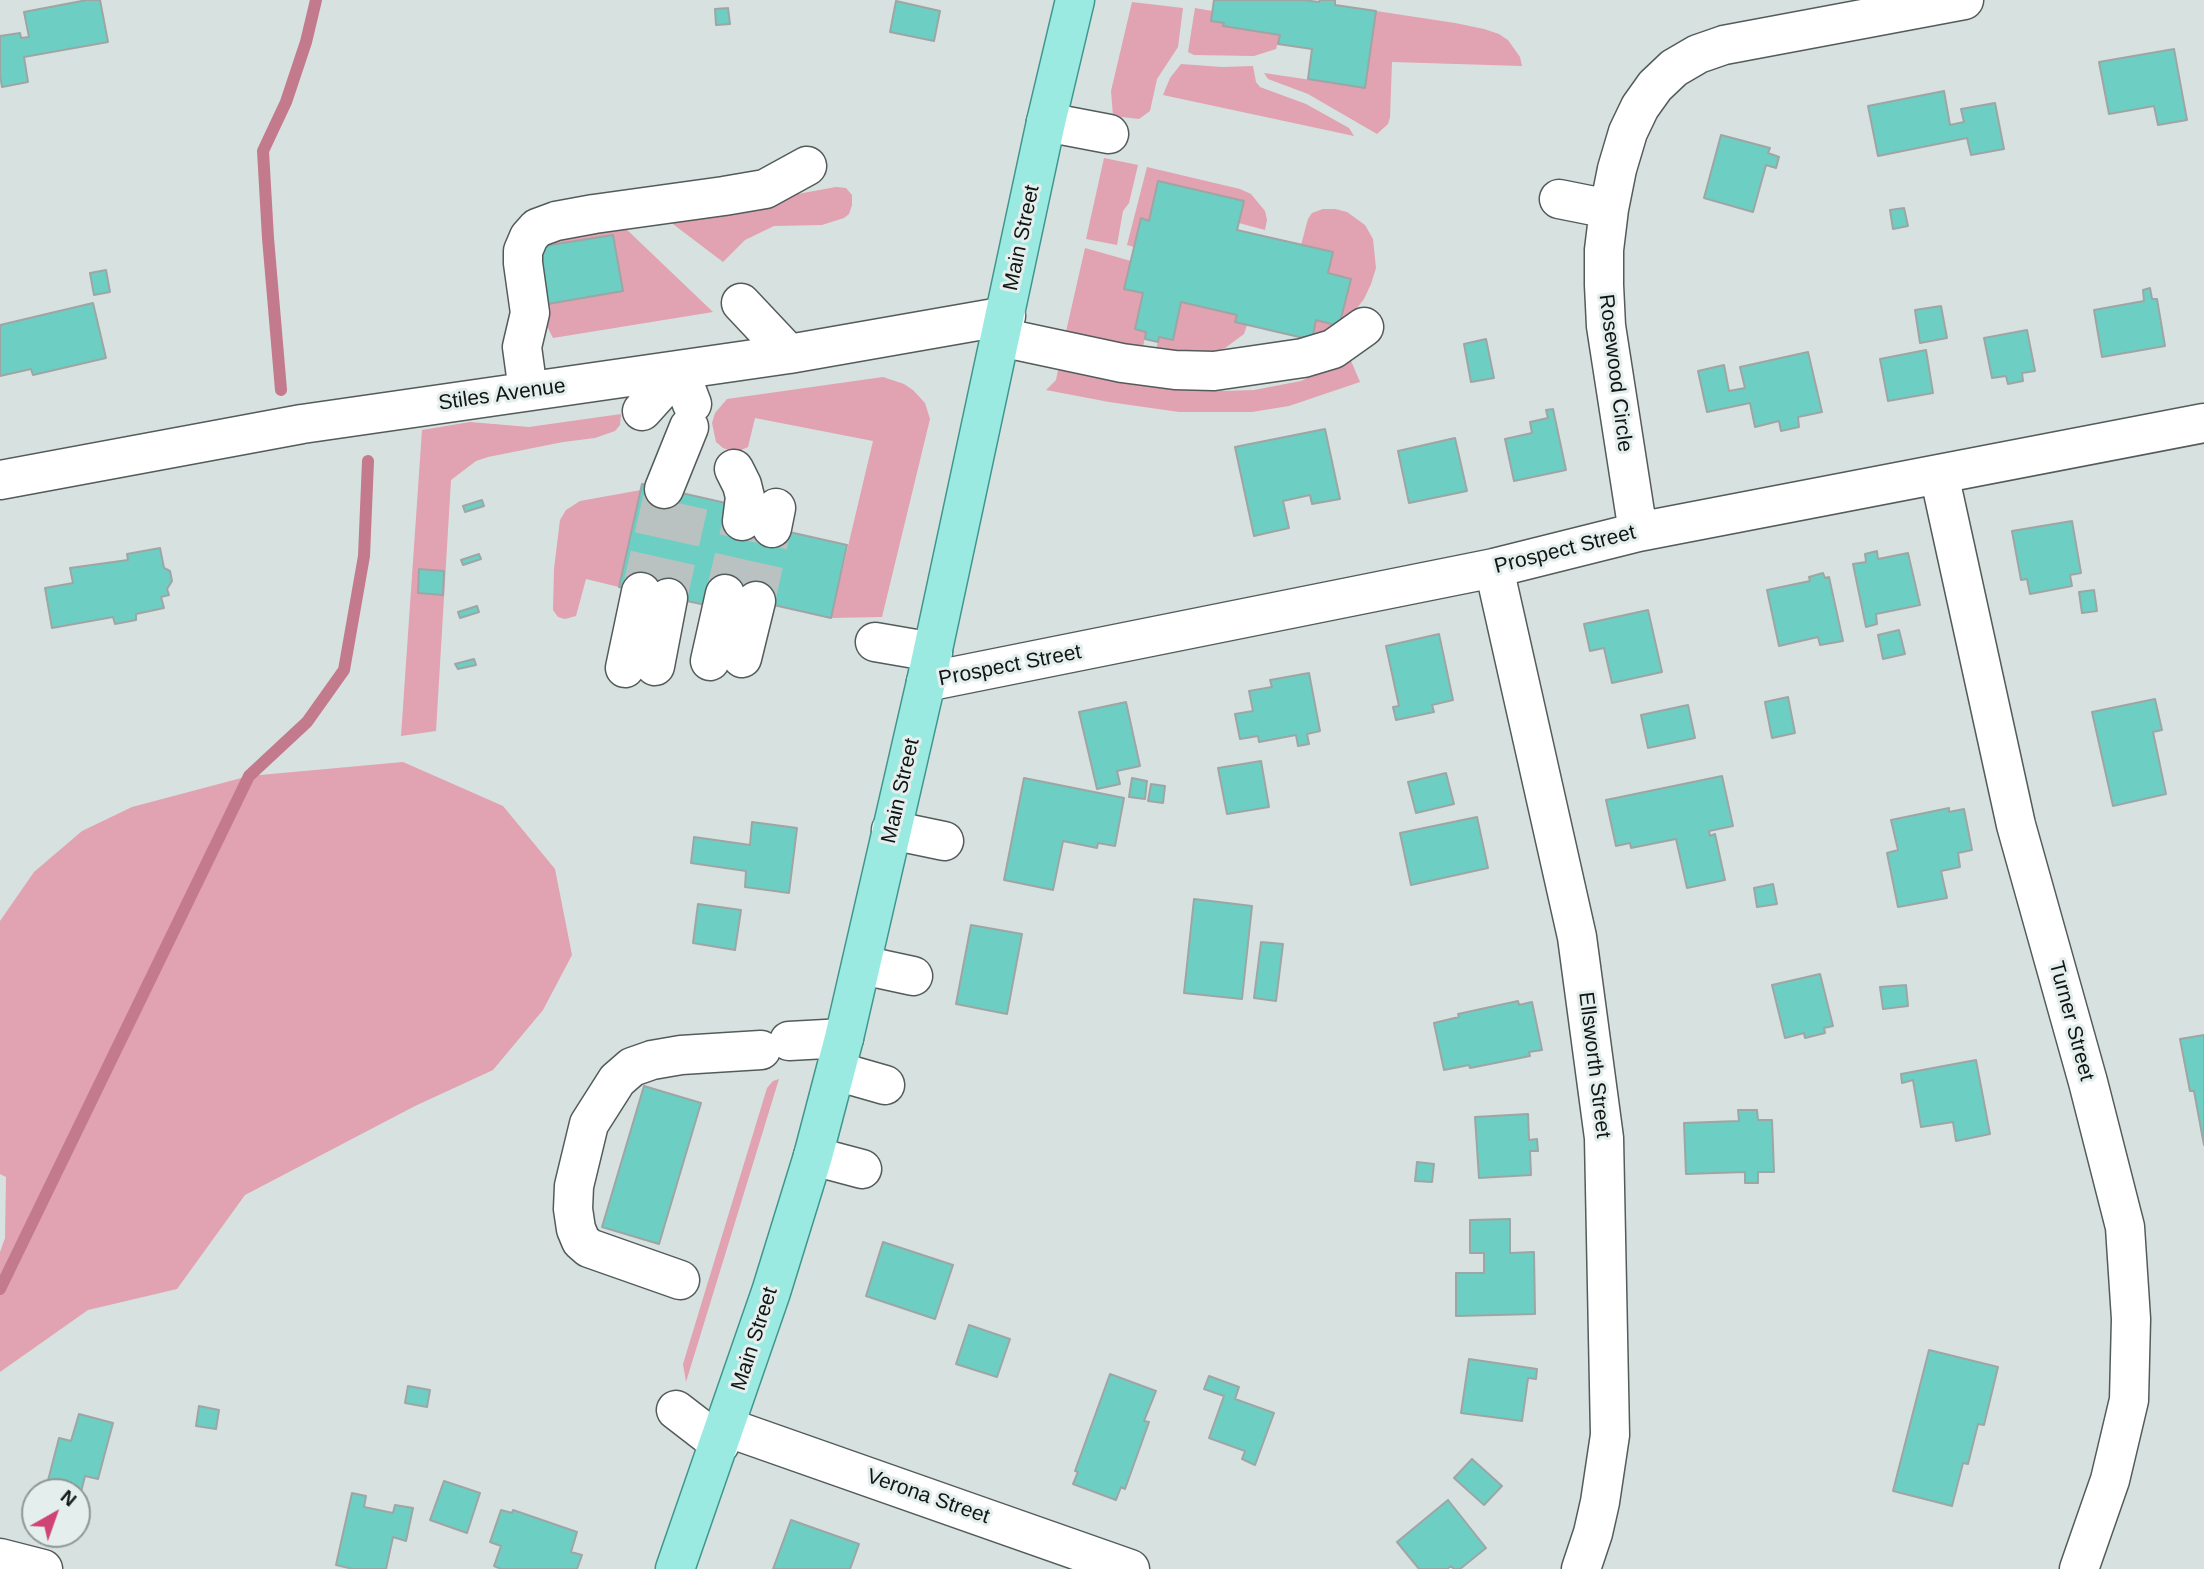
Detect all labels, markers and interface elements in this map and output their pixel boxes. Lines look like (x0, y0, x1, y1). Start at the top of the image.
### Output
street label: Main Street (999, 183, 1045, 293)
street label: Rosewood Circle (1593, 293, 1637, 453)
street label: Stiles Avenue (437, 374, 567, 416)
street label: Prospect Street (1492, 520, 1638, 580)
street label: Prospect Street (937, 640, 1083, 692)
street label: Main Street (877, 736, 925, 846)
street label: Turner Street (2043, 958, 2099, 1084)
street label: Ellsworth Street (1573, 990, 1615, 1140)
street label: Main Street (726, 1284, 784, 1394)
street label: Verona Street (863, 1464, 993, 1530)
north arrow (21, 1478, 91, 1548)
text: N (57, 1486, 81, 1511)

